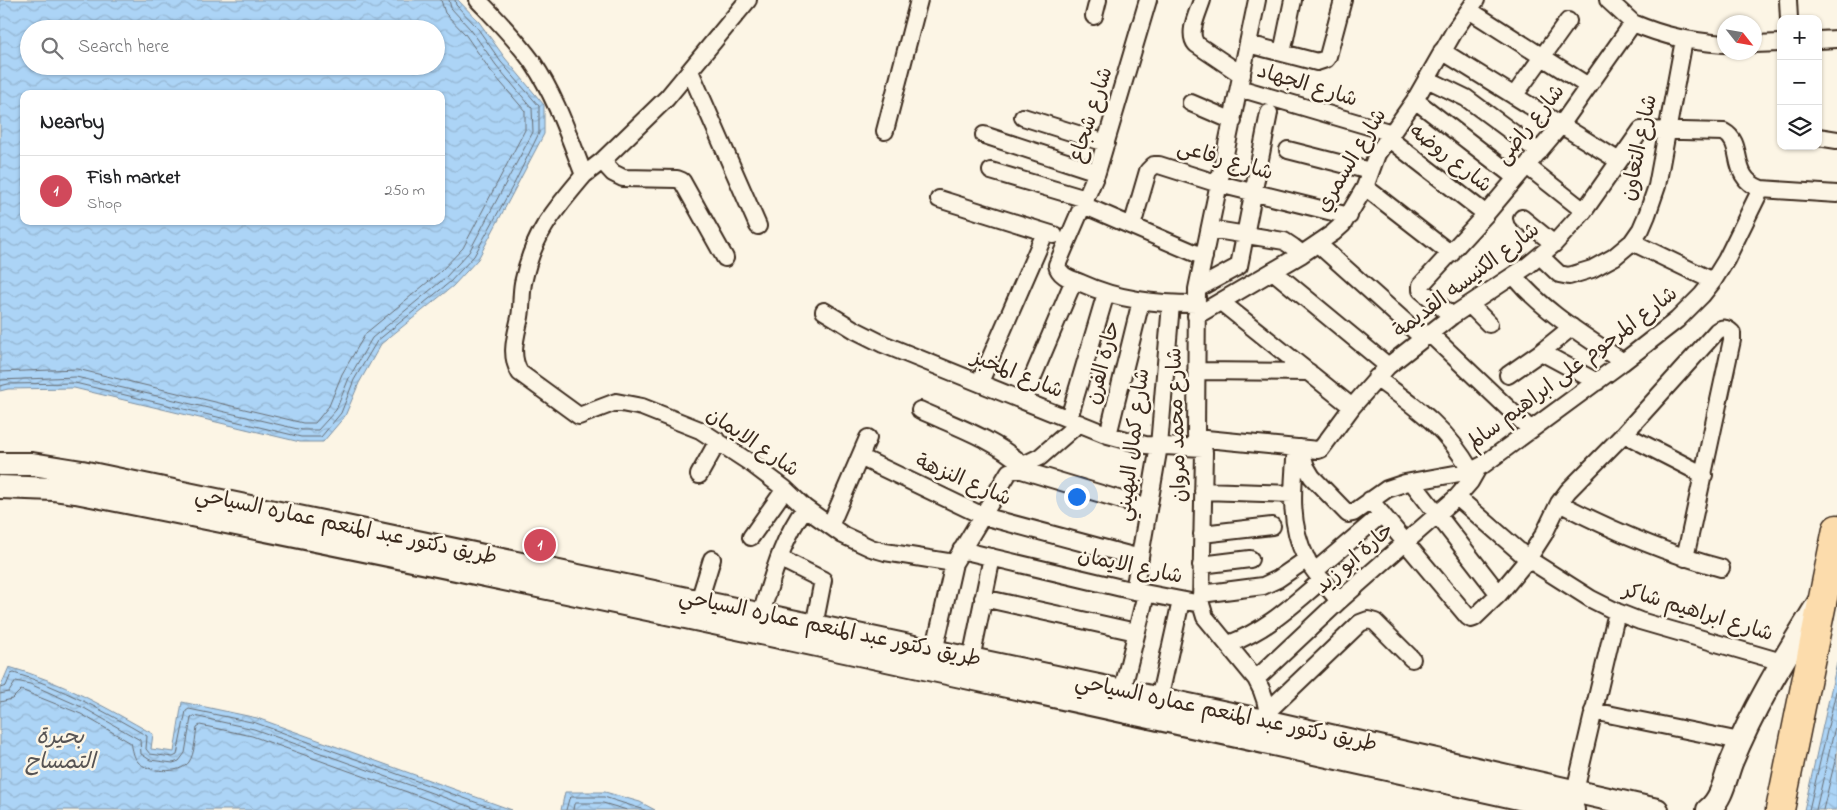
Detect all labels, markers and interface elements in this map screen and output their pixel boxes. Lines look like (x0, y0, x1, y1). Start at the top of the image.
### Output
north arrow (1717, 15, 1762, 60)
map controls (1777, 15, 1822, 150)
button: + (1777, 15, 1822, 60)
search box (20, 20, 445, 75)
icon: search (38, 34, 66, 62)
text: Search here (78, 34, 169, 61)
street label: شارع الجهاد (1253, 57, 1361, 115)
button: − (1777, 60, 1822, 105)
street label: شارع شجاع (1062, 63, 1122, 167)
street label: شارع راضى (1489, 78, 1573, 172)
street label: شارع التعاون (1614, 92, 1666, 204)
street label: شارع السمري (1309, 103, 1395, 219)
button: layers (1777, 105, 1822, 150)
text: Nearby (40, 108, 104, 138)
street label: شارع روضه (1402, 117, 1498, 201)
street label: شارع رفاعى (1174, 133, 1276, 189)
text: Fish market (87, 165, 180, 192)
text: 1 (53, 179, 59, 203)
text: 250 m (385, 179, 425, 203)
text: Shop (87, 192, 122, 216)
street label: شارع الكنيسه القديمة (1387, 216, 1547, 346)
street label: شارع المرحوم على ابراهيم سالم (1461, 280, 1685, 458)
street label: حارة الفرن (1079, 318, 1129, 408)
street label: شارع المخبز (965, 342, 1067, 407)
street label: شارع محمد مروان (1160, 347, 1196, 503)
street label: شارع كمال البهيني (1110, 367, 1160, 524)
street label: شارع الايمان (699, 401, 805, 485)
street label: شارع النزهة (910, 447, 1016, 515)
street label: طريق دكتور عبد المنعم عماره السياحي (192, 480, 500, 576)
your location (1064, 484, 1090, 510)
street label: حارة ابو زيد (1309, 516, 1401, 602)
pin: 1 (524, 526, 556, 564)
street label: شارع الايمان (1075, 541, 1185, 593)
street label: شارع ابراهيم شاكر (1617, 575, 1777, 650)
street label: طريق دكتور عبد المنعم عماره السياحي (676, 582, 984, 678)
street label: طريق دكتور عبد المنعم عماره السياحي (1072, 667, 1380, 763)
water label: بحيرة التمساح (25, 722, 98, 779)

